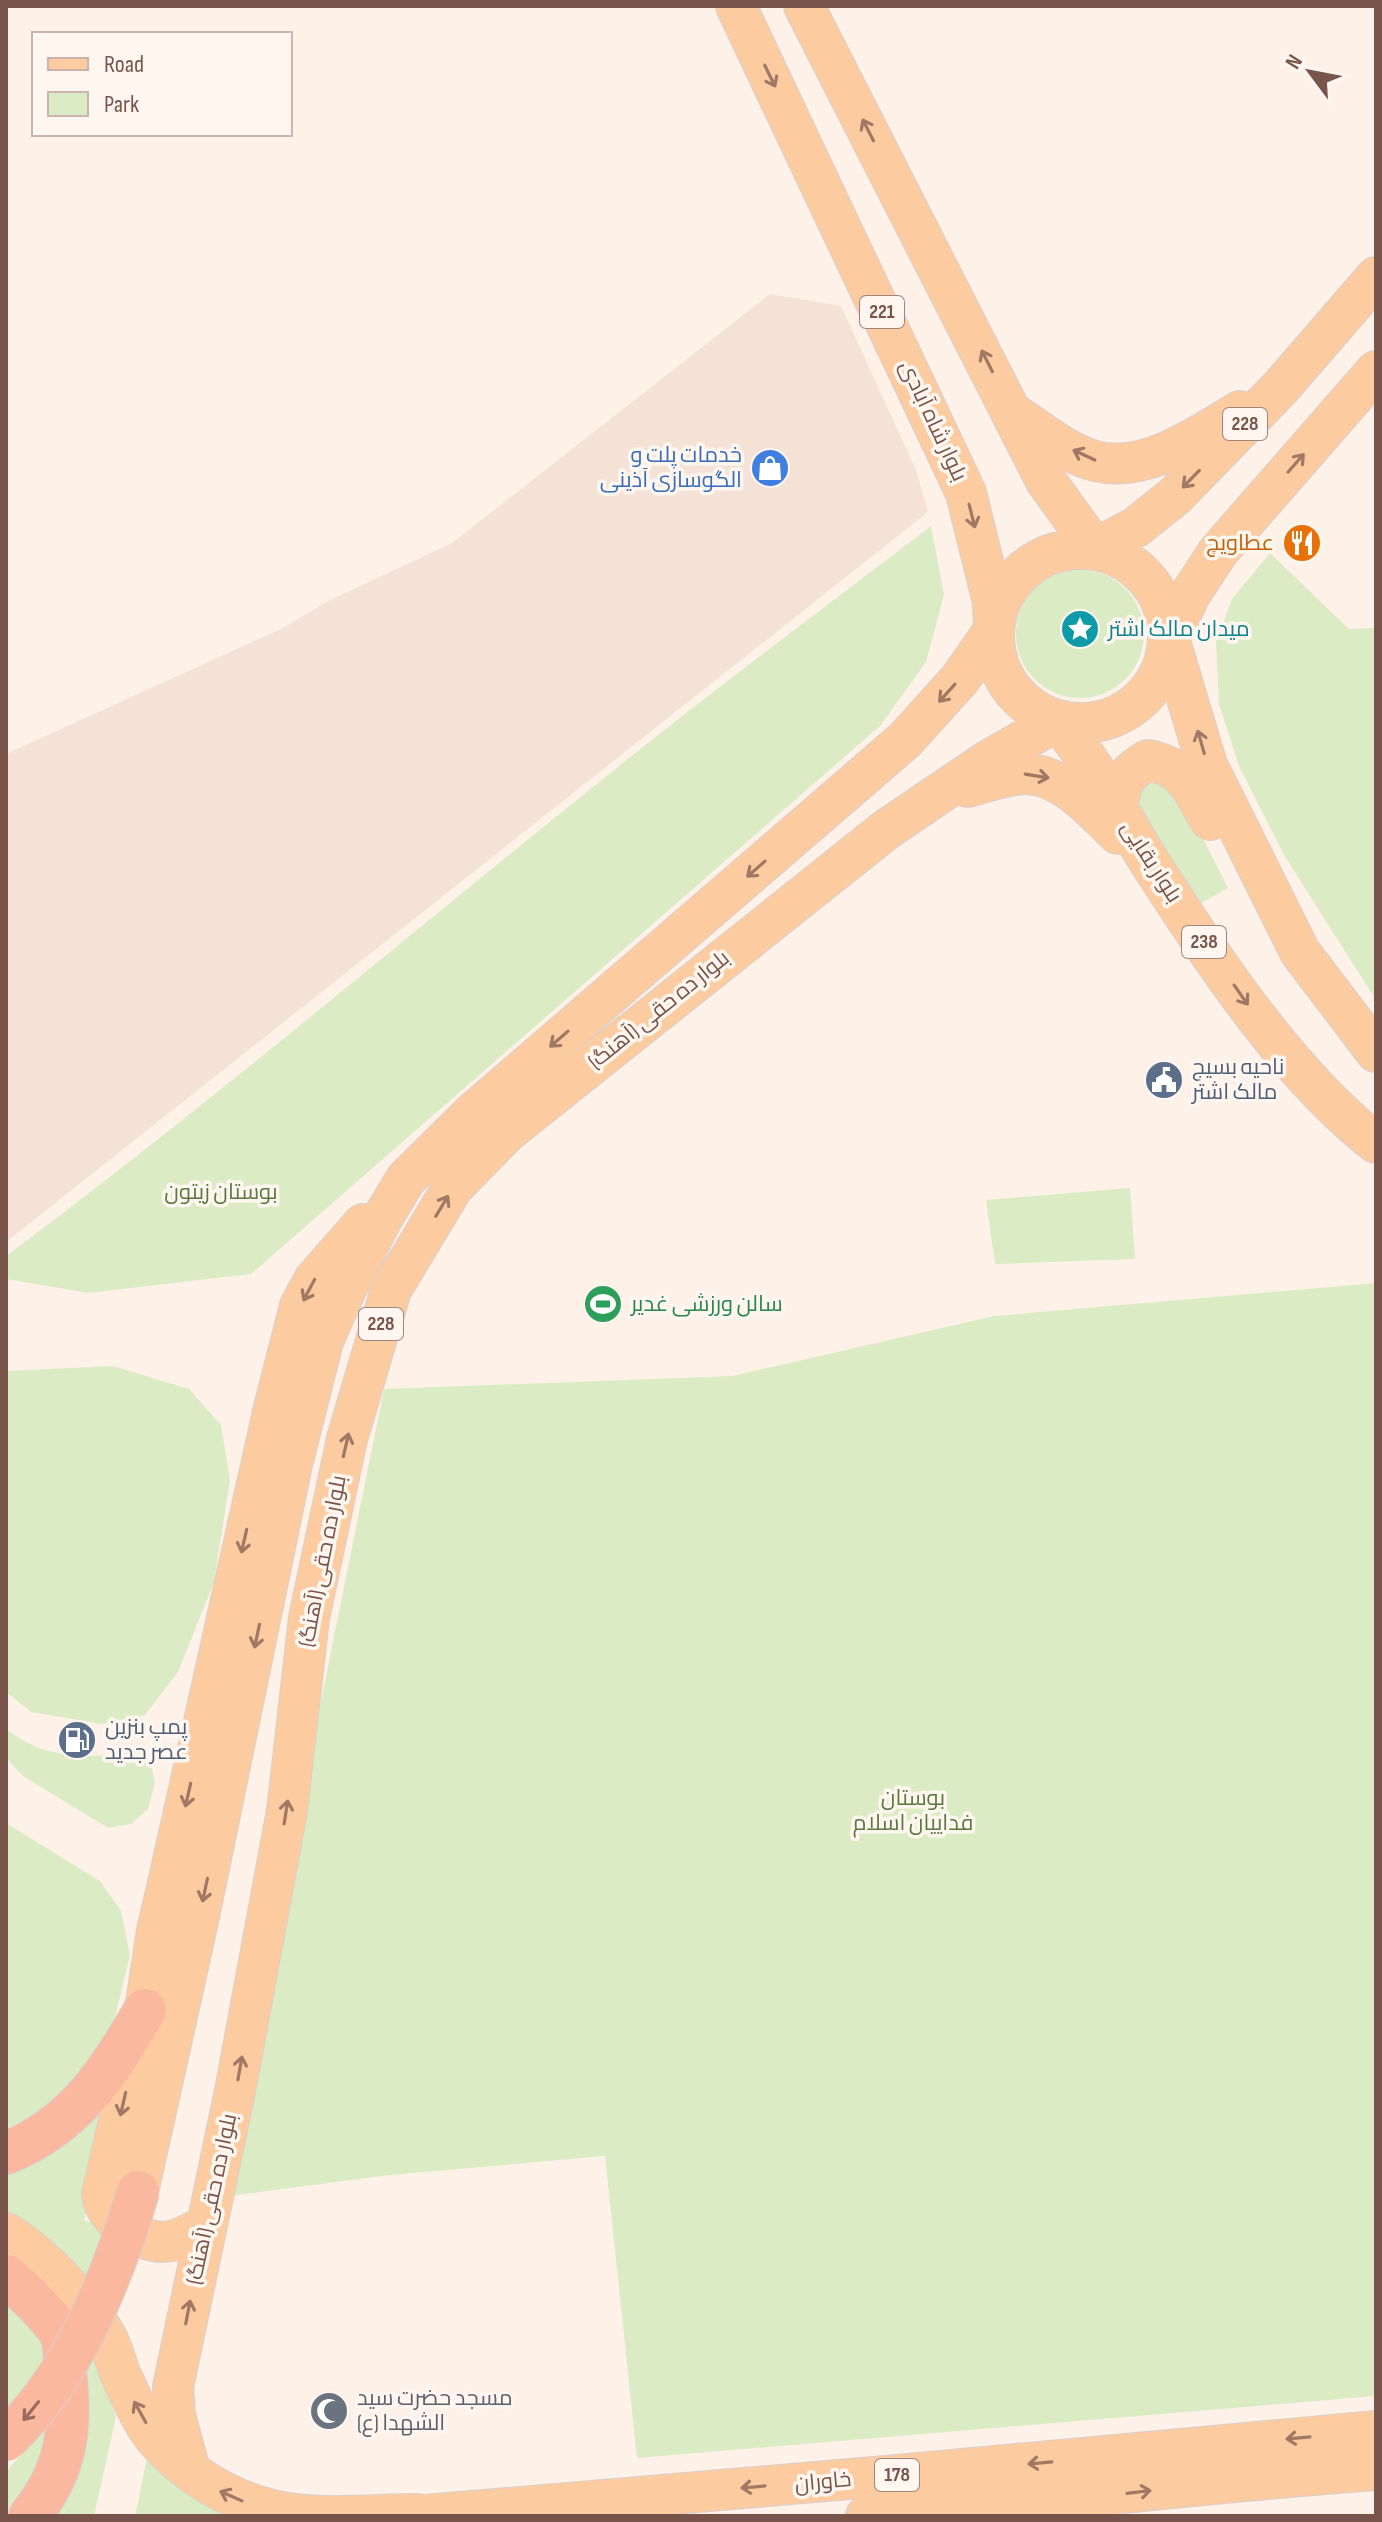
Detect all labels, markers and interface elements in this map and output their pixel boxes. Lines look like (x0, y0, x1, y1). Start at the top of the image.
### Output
legend (32, 32, 292, 136)
north arrow (1270, 32, 1350, 112)
text: Road (104, 50, 144, 79)
text: N (1280, 50, 1309, 74)
one-way arrow (763, 64, 778, 88)
text: Park (104, 90, 139, 119)
one-way arrow (859, 118, 875, 142)
road number: 221 (860, 296, 904, 328)
one-way arrow (978, 349, 994, 373)
street label: بلوار شاه آبادی (893, 356, 973, 486)
road number: 228 (1223, 408, 1267, 440)
place label: خدمات پلت و الگوسازی آذینی (600, 442, 742, 494)
shop icon: خدمات پلت و الگوسازی آذینی (749, 447, 791, 489)
one-way arrow (1072, 447, 1096, 462)
one-way arrow (1287, 453, 1305, 473)
one-way arrow (1182, 469, 1201, 488)
one-way arrow (965, 502, 980, 528)
restaurant icon: عطاویچ (1281, 522, 1323, 564)
place label: عطاویچ (1206, 530, 1274, 557)
place icon: میدان مالک اشتر (1059, 608, 1101, 650)
place label: میدان مالک اشتر (1106, 616, 1250, 643)
one-way arrow (938, 683, 957, 703)
one-way arrow (1193, 730, 1207, 755)
one-way arrow (1023, 770, 1049, 785)
street label: بلوار بقایی (1115, 816, 1187, 908)
one-way arrow (747, 859, 767, 877)
road number: 238 (1182, 926, 1226, 958)
street label: بلوار ده حقی (آهنگ) (583, 945, 735, 1075)
one-way arrow (1233, 983, 1249, 1005)
one-way arrow (550, 1029, 570, 1047)
place label: ناحیه بسیج مالک اشتر (1190, 1054, 1284, 1106)
public building icon: ناحیه بسیج مالک اشتر (1143, 1059, 1185, 1101)
park label: بوستان زیتون (164, 1179, 278, 1206)
one-way arrow (434, 1195, 450, 1218)
one-way arrow (301, 1278, 317, 1301)
sports icon: سالن ورزشی غدیر (582, 1283, 624, 1325)
place label: سالن ورزشی غدیر (629, 1291, 783, 1318)
road number: 228 (359, 1308, 403, 1340)
one-way arrow (339, 1433, 354, 1458)
street label: بلوار ده حقی (آهنگ) (293, 1473, 353, 1649)
one-way arrow (236, 1528, 251, 1554)
one-way arrow (249, 1622, 264, 1648)
place label: پمپ بنزین عصر جدید (105, 1714, 188, 1766)
fuel station icon: پمپ بنزین عصر جدید (56, 1719, 98, 1761)
one-way arrow (180, 1782, 195, 1807)
park label: بوستان فداییان اسلام (853, 1785, 973, 1838)
one-way arrow (279, 1800, 294, 1825)
one-way arrow (196, 1877, 211, 1903)
one-way arrow (233, 2055, 248, 2081)
one-way arrow (115, 2091, 130, 2116)
street label: بلوار ده حقی (آهنگ) (181, 2111, 243, 2287)
one-way arrow (181, 2300, 196, 2325)
place label: مسجد حضرت سید الشهدا (ع) (357, 2385, 513, 2437)
mosque icon: مسجد حضرت سید الشهدا (ع) (308, 2390, 350, 2432)
one-way arrow (132, 2400, 147, 2424)
one-way arrow (22, 2401, 40, 2421)
one-way arrow (1285, 2431, 1312, 2446)
one-way arrow (1027, 2455, 1053, 2470)
road number: 178 (875, 2459, 919, 2491)
street label: خاوران (793, 2466, 853, 2498)
one-way arrow (740, 2480, 767, 2495)
one-way arrow (1125, 2484, 1152, 2499)
one-way arrow (219, 2488, 243, 2503)

